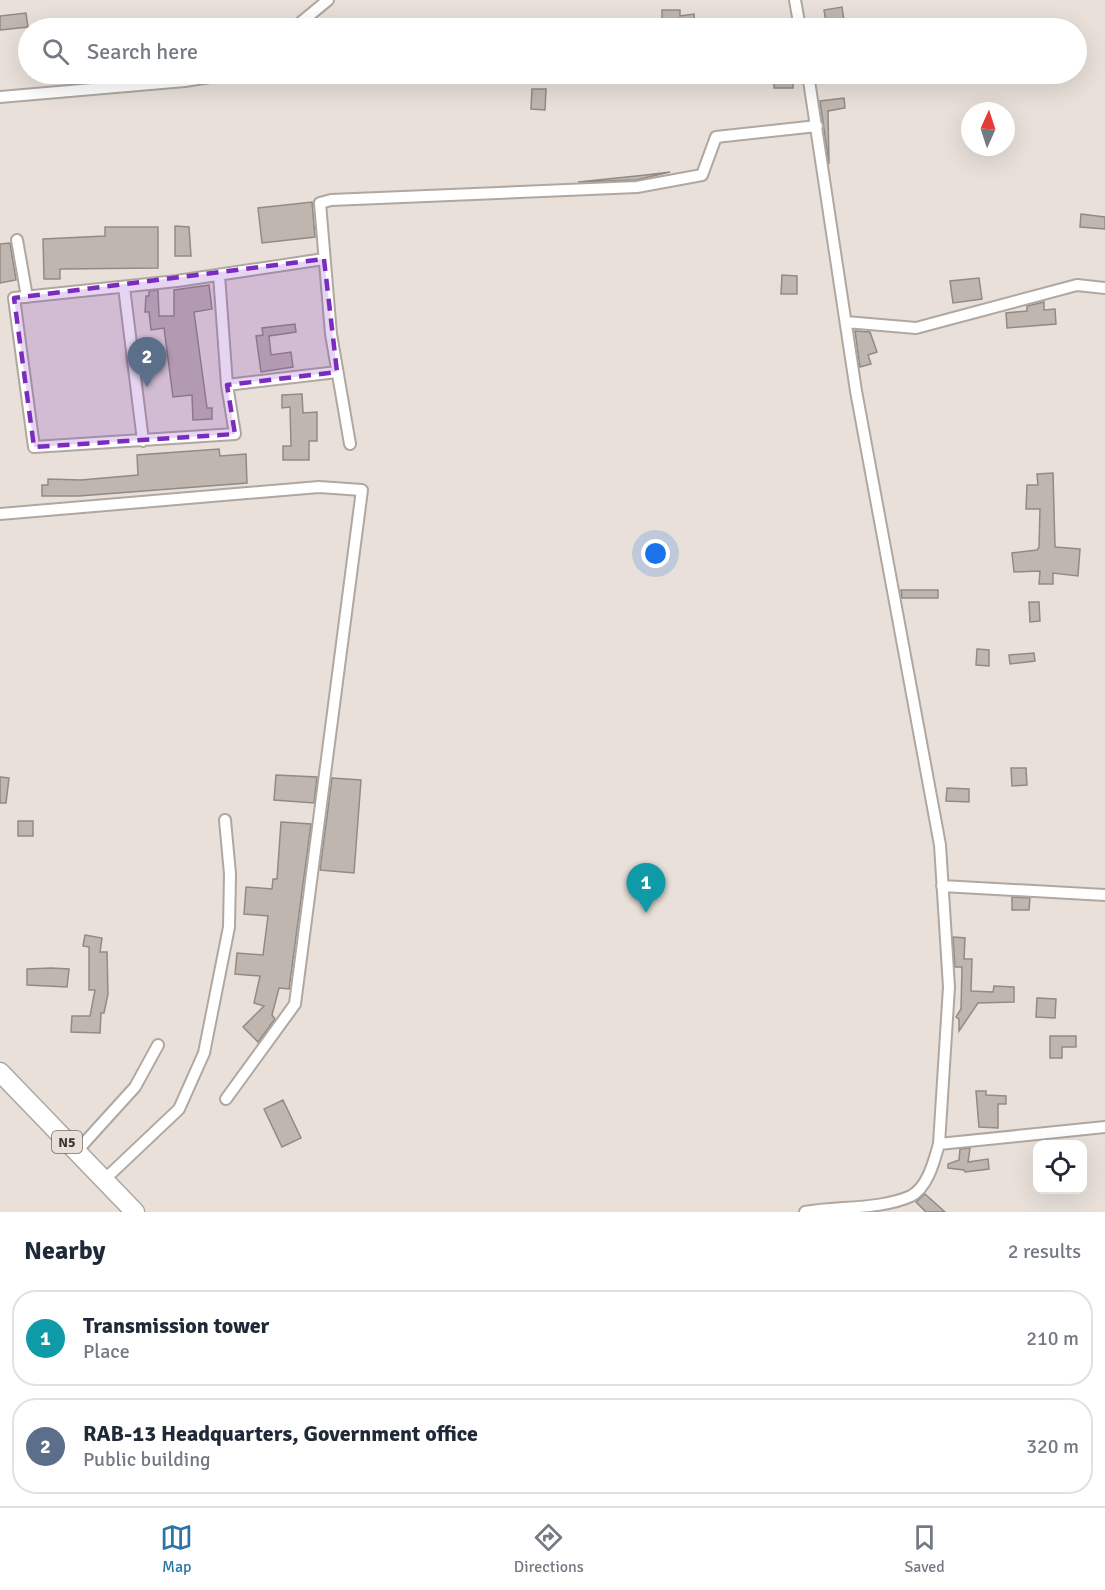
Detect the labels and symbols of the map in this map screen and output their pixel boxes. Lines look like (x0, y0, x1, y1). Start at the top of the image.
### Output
north arrow (961, 102, 1015, 156)
pin: 2 (128, 338, 166, 387)
your location (641, 539, 670, 568)
pin: 1 (626, 864, 666, 913)
road number: N5 (52, 1131, 82, 1153)

